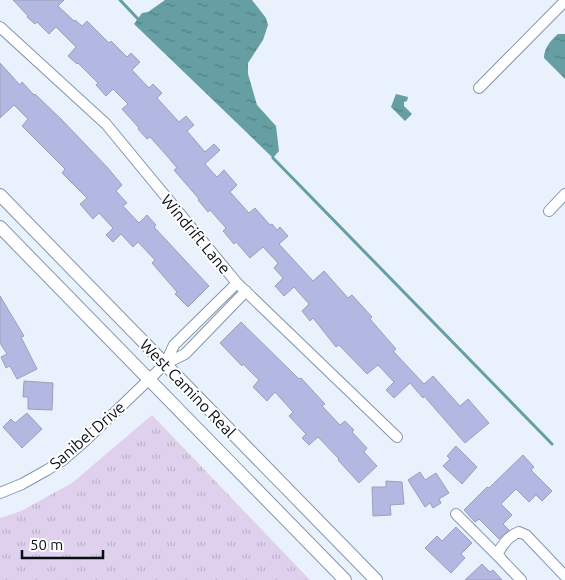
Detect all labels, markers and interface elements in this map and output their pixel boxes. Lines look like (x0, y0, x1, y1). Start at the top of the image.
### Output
street label: Windrift Lane (158, 191, 234, 277)
street label: West Camino Real (137, 335, 239, 441)
street label: Sanibel Drive (46, 398, 128, 472)
scale bar (22, 528, 104, 560)
text: 50 m (30, 536, 63, 553)

